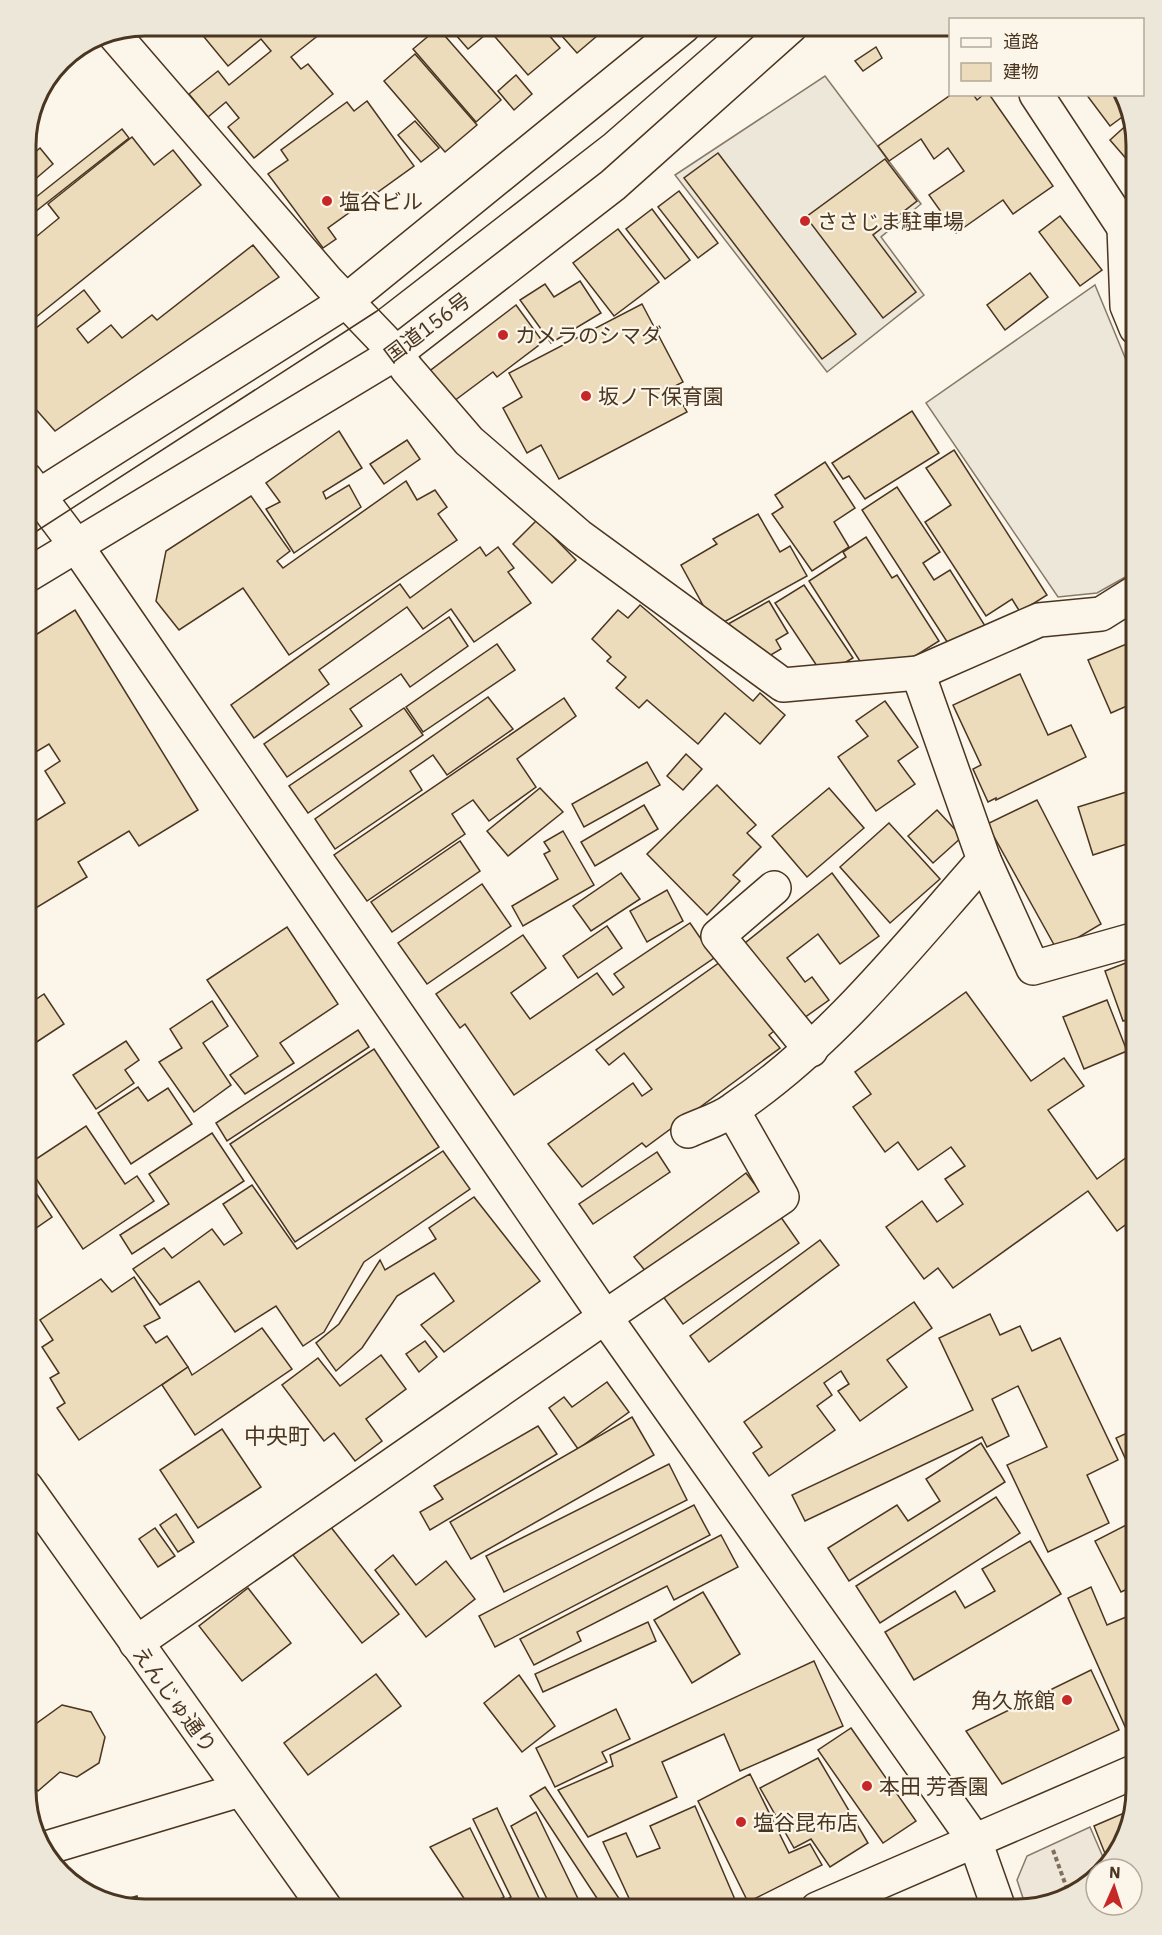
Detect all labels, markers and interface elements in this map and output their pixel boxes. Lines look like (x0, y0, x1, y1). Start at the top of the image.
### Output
legend (949, 18, 1144, 96)
text: 道路 (1003, 30, 1039, 53)
text: 建物 (1003, 60, 1039, 83)
place label: 塩谷ビル (339, 187, 423, 215)
marker: 塩谷ビル (320, 194, 334, 208)
place label: ささじま駐車場 (817, 207, 964, 235)
marker: ささじま駐車場 (798, 214, 812, 228)
street label: 国道156号 (378, 285, 476, 369)
place label: カメラのシマダ (515, 321, 662, 349)
marker: カメラのシマダ (496, 328, 510, 342)
place label: 坂ノ下保育園 (598, 382, 724, 410)
marker: 坂ノ下保育園 (579, 389, 593, 403)
district label: 中央町 (244, 1421, 310, 1450)
street label: えんじゅ通り (127, 1640, 223, 1758)
place label: 角久旅館 (971, 1686, 1055, 1714)
marker: 角久旅館 (1060, 1693, 1074, 1707)
place label: 本田 芳香園 (879, 1772, 989, 1800)
marker: 本田 芳香園 (860, 1779, 874, 1793)
place label: 塩谷昆布店 (753, 1808, 858, 1836)
marker: 塩谷昆布店 (734, 1815, 748, 1829)
north arrow (1084, 1857, 1144, 1917)
text: N (1108, 1862, 1121, 1882)

